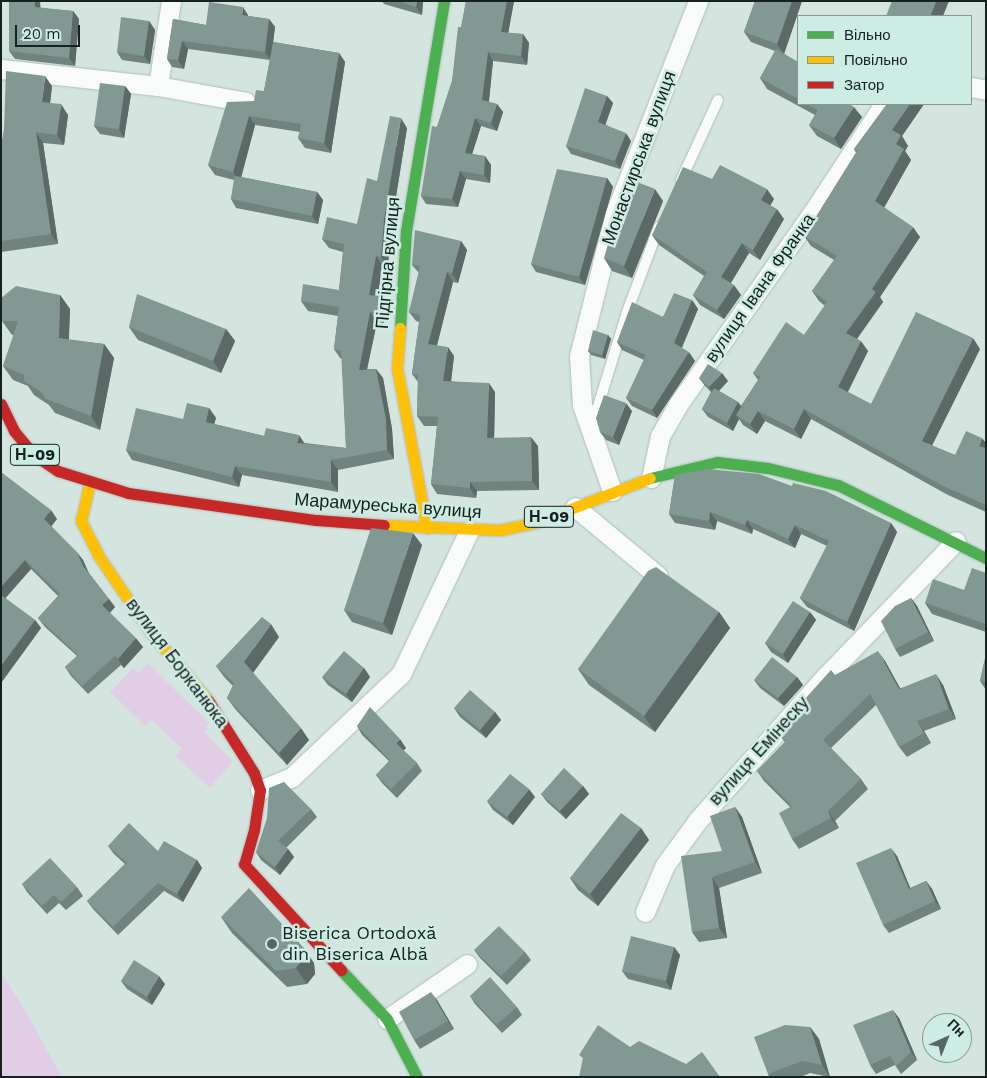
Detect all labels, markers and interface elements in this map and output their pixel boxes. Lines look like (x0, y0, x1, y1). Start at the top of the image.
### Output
scale bar (18, 15, 82, 47)
legend (797, 15, 972, 105)
text: 20 m (23, 25, 61, 43)
text: Вільно (844, 26, 891, 44)
text: Повільно (844, 51, 908, 69)
street label: Монастирська вулиця (597, 68, 681, 248)
text: Затор (844, 76, 884, 94)
street label: Підгірна вулиця (371, 196, 405, 330)
street label: вулиця Івана Франка (700, 209, 820, 367)
road number: Н-09 (9, 442, 61, 468)
street label: Марамуреська вулиця (294, 489, 482, 523)
road number: Н-09 (523, 504, 575, 530)
street label: вулиця Борканюка (121, 594, 233, 732)
street label: вулиця Емінеску (704, 692, 814, 810)
place label: Biserica Ortodoxă din Biserica Albă (282, 923, 437, 966)
marker: Biserica Ortodoxă din Biserica Albă (266, 938, 278, 950)
north arrow (922, 1013, 972, 1063)
text: Пн (945, 1016, 969, 1040)

